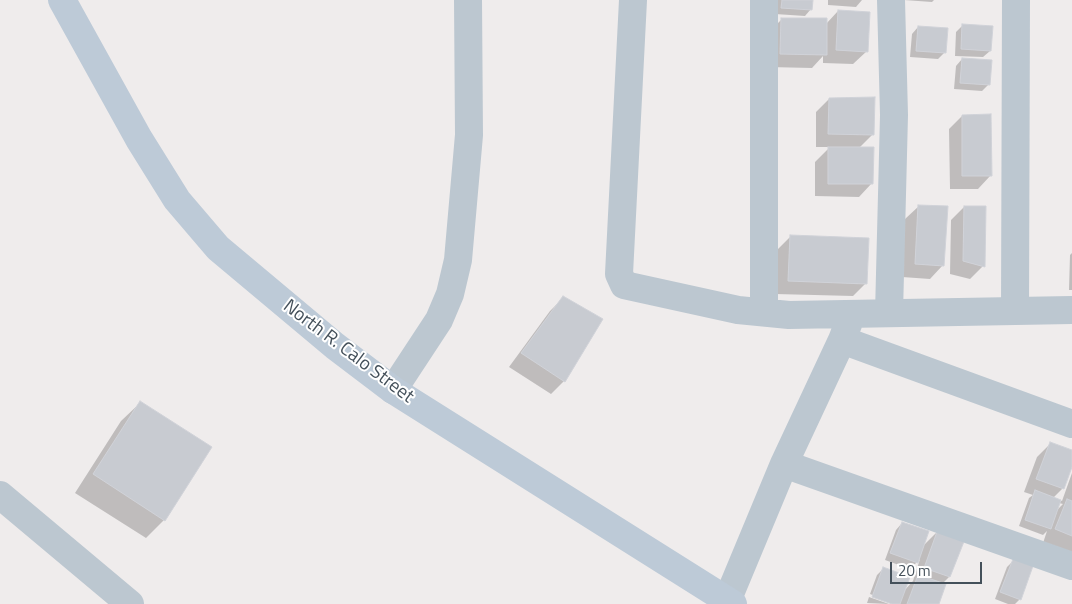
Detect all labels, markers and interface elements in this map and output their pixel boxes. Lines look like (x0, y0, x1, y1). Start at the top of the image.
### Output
street label: North R. Calo Street (278, 295, 418, 409)
scale bar (892, 552, 984, 584)
text: 20 m (898, 559, 931, 582)

